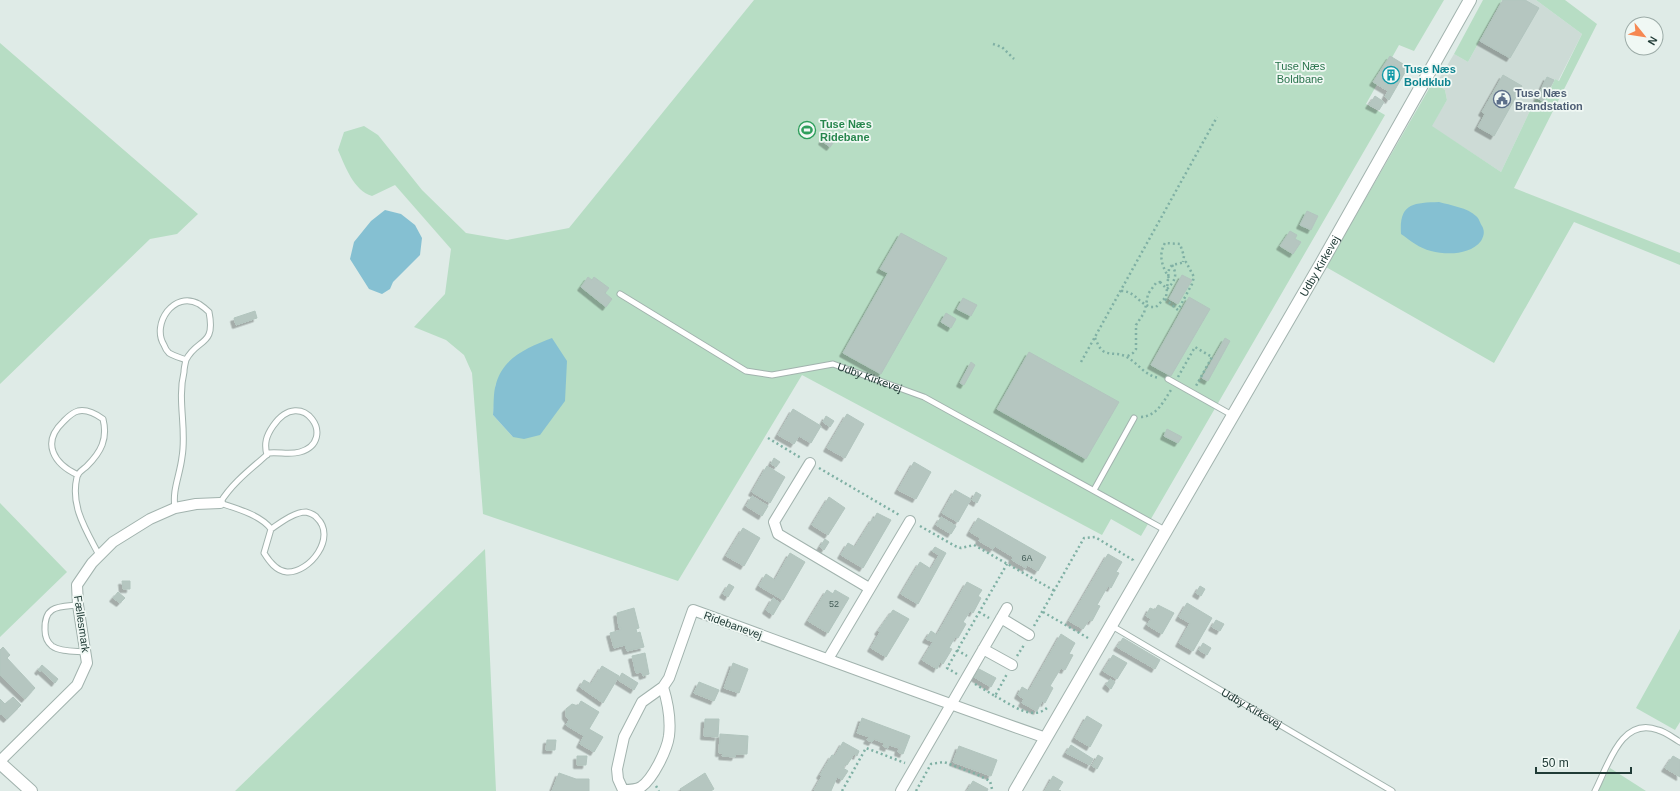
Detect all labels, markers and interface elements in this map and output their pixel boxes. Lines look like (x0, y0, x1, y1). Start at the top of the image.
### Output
north arrow (1624, 16, 1664, 56)
text: N (1645, 35, 1660, 47)
park label: Tuse Næs Boldbane (1275, 60, 1326, 85)
place label: Tuse Næs Boldklub (1404, 63, 1456, 88)
building icon: Tuse Næs Boldklub (1381, 65, 1401, 85)
place label: Tuse Næs Brandstation (1515, 87, 1583, 112)
public building icon: Tuse Næs Brandstation (1492, 89, 1512, 109)
place label: Tuse Næs Ridebane (820, 118, 872, 143)
sports icon: Tuse Næs Ridebane (797, 120, 817, 140)
street label: Udby Kirkevej (1297, 234, 1342, 298)
street label: Udby Kirkevej (836, 360, 904, 395)
house number: 6A (1021, 553, 1033, 563)
street label: Fællesmark (72, 595, 92, 654)
house number: 52 (829, 599, 839, 609)
street label: Ridebanevej (702, 609, 764, 641)
street label: Udby Kirkevej (1219, 686, 1284, 731)
scale bar (1536, 749, 1631, 775)
text: 50 m (1542, 756, 1569, 770)

